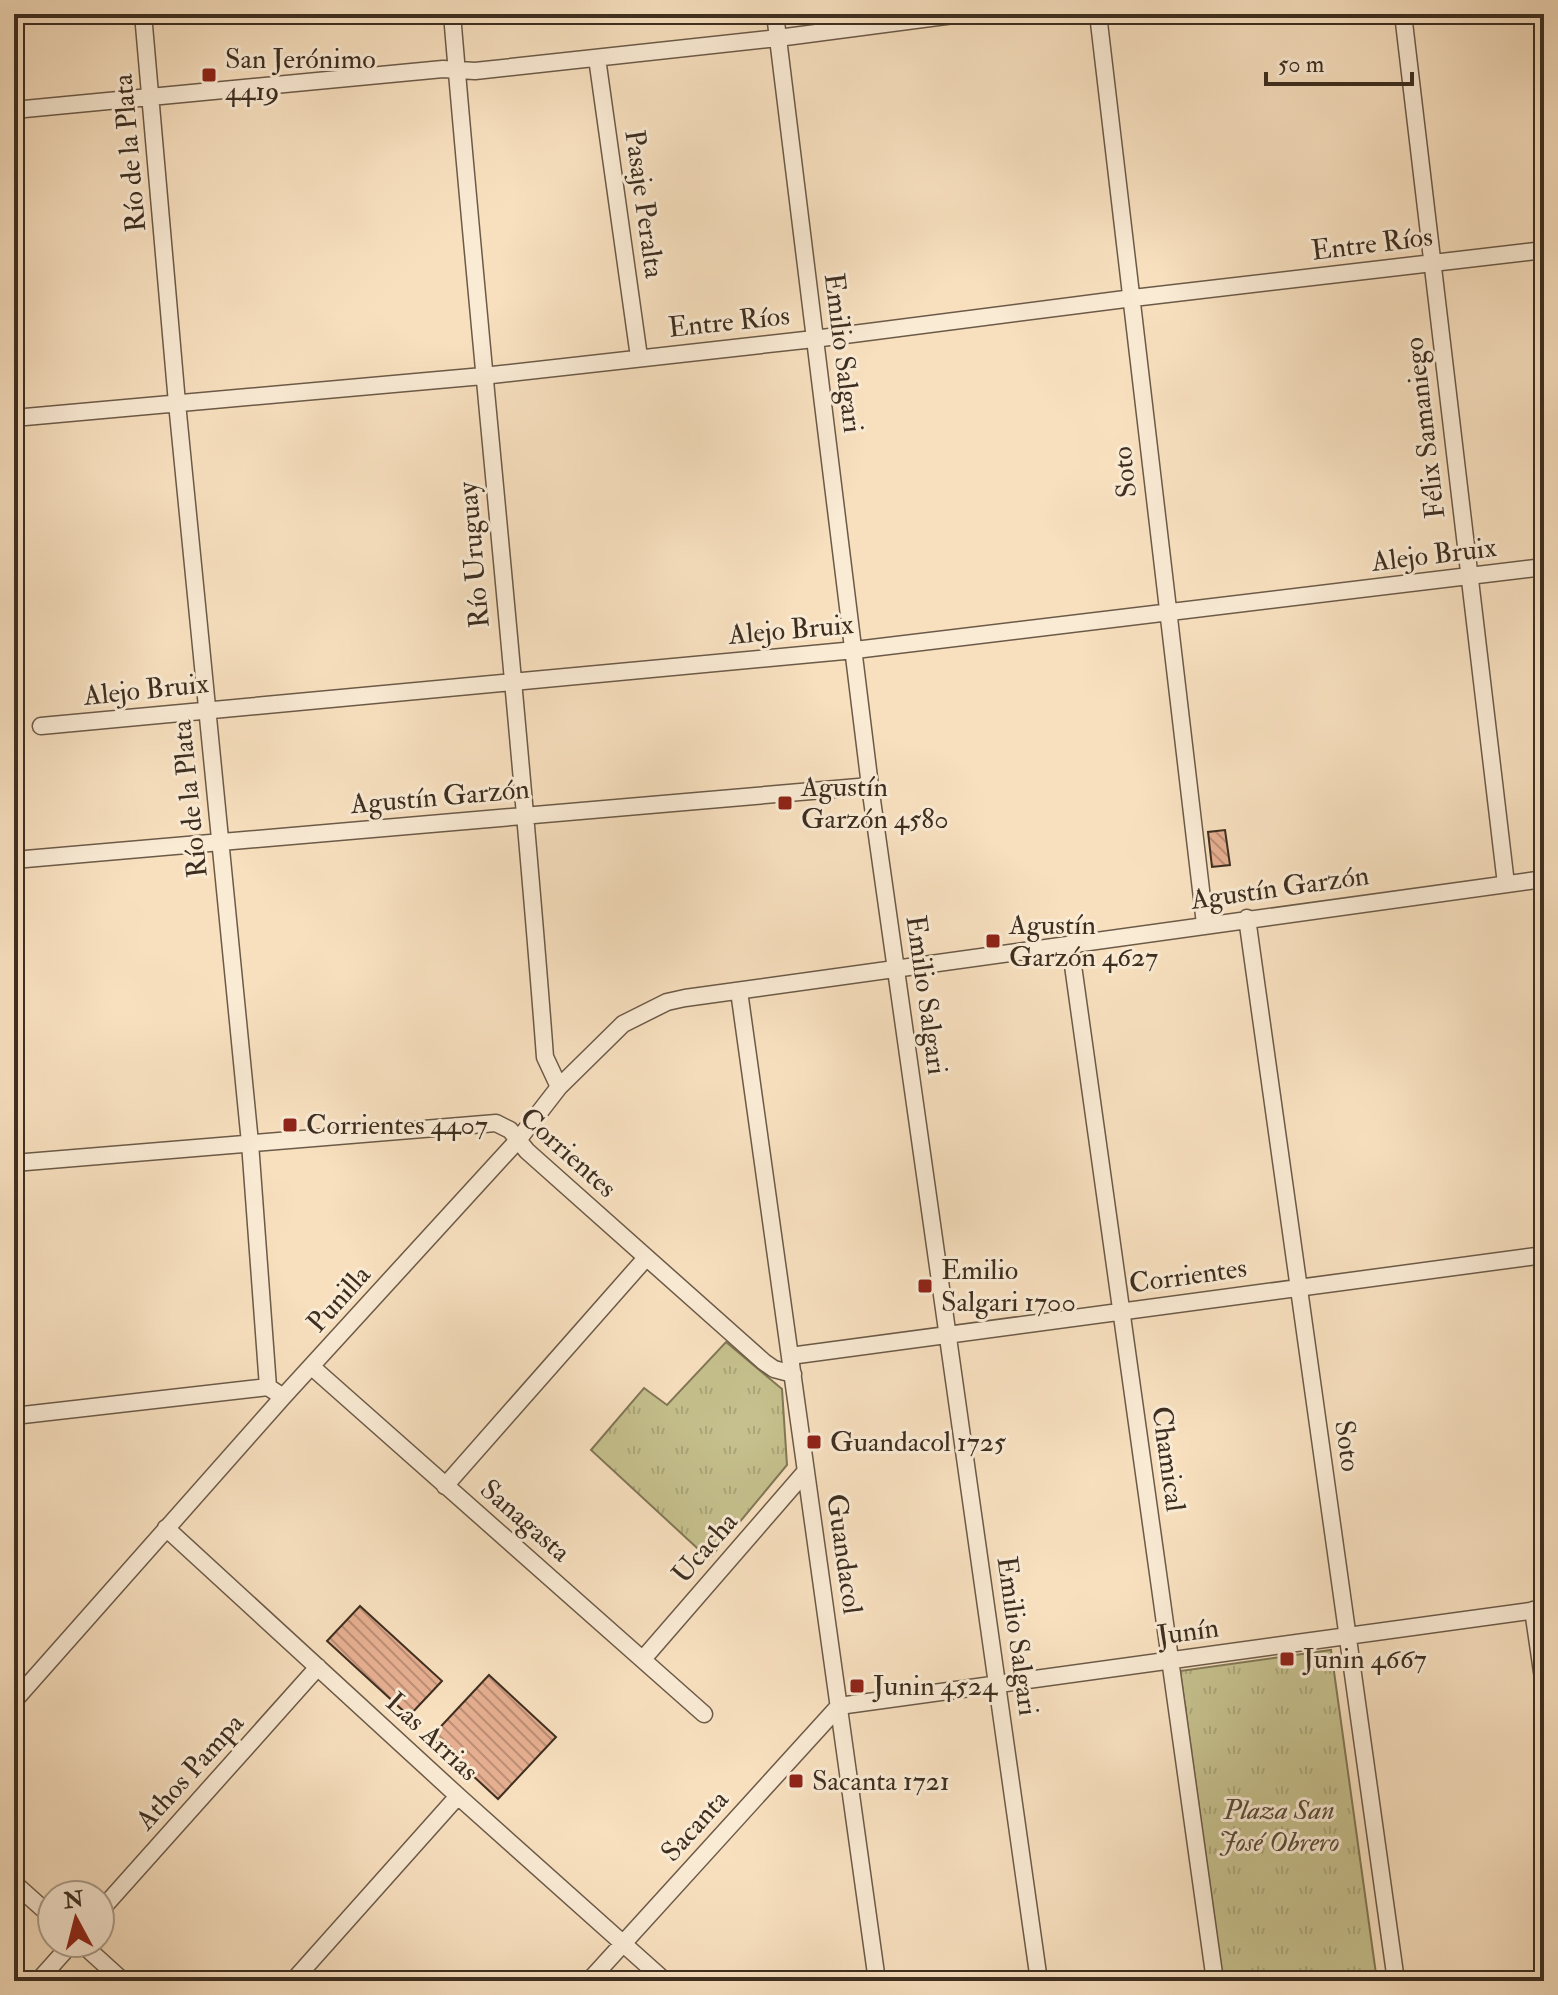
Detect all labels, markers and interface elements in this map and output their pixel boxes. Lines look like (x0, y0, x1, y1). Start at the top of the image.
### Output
scale bar (1266, 36, 1412, 86)
place label: San Jerónimo 4419 (225, 42, 376, 109)
text: 50 m (1278, 49, 1325, 80)
marker: San Jerónimo 4419 (200, 66, 218, 84)
street label: Río de la Plata (106, 72, 154, 233)
street label: Pasaje Peralta (616, 128, 672, 281)
street label: Entre Ríos (1309, 219, 1435, 269)
street label: Emilio Salgari (816, 271, 870, 435)
street label: Entre Ríos (667, 298, 791, 346)
street label: Félix Samaniego (1397, 335, 1453, 521)
street label: Soto (1105, 445, 1145, 499)
street label: Río Uruguay (450, 480, 498, 630)
street label: Alejo Bruix (1369, 530, 1499, 580)
street label: Alejo Bruix (726, 607, 856, 653)
street label: Alejo Bruix (81, 666, 211, 714)
street label: Río de la Plata (164, 718, 216, 880)
place label: Agustín Garzón 4580 (800, 770, 949, 837)
street label: Agustín Garzón (348, 772, 531, 822)
marker: Agustín Garzón 4580 (776, 794, 794, 812)
street label: Agustín Garzón (1188, 858, 1371, 918)
place label: Agustín Garzón 4627 (1008, 908, 1158, 975)
street label: Emilio Salgari (897, 913, 955, 1077)
marker: Agustín Garzón 4627 (984, 932, 1002, 950)
street label: Corrientes (512, 1100, 624, 1206)
place label: Corrientes 4407 (306, 1108, 488, 1143)
marker: Corrientes 4407 (281, 1116, 299, 1134)
street label: Corrientes (1127, 1250, 1249, 1302)
place label: Emilio Salgari 1700 (941, 1253, 1076, 1320)
street label: Punilla (300, 1258, 379, 1340)
marker: Emilio Salgari 1700 (916, 1277, 934, 1295)
street label: Chamical (1143, 1404, 1193, 1514)
street label: Soto (1326, 1418, 1368, 1474)
place label: Guandacol 1725 (830, 1425, 1007, 1460)
marker: Guandacol 1725 (805, 1433, 823, 1451)
street label: Sanagasta (473, 1472, 578, 1570)
street label: Guandacol (818, 1492, 870, 1616)
street label: Ucacha (665, 1505, 746, 1591)
street label: Emilio Salgari (988, 1554, 1046, 1718)
street label: Junín (1154, 1610, 1221, 1654)
place label: Junin 4667 (1302, 1642, 1427, 1677)
marker: Junin 4667 (1278, 1650, 1296, 1668)
place label: Junin 4524 (872, 1669, 999, 1704)
marker: Junin 4524 (848, 1677, 866, 1695)
street label: Las Arrias (378, 1685, 486, 1789)
street label: Athos Pampa (128, 1706, 252, 1838)
place label: Sacanta 1721 (812, 1764, 950, 1799)
marker: Sacanta 1721 (787, 1772, 805, 1790)
street label: Sacanta (654, 1782, 737, 1869)
park label: Plaza San José Obrero (1219, 1793, 1339, 1860)
north arrow (36, 1879, 116, 1959)
text: N (61, 1885, 85, 1915)

